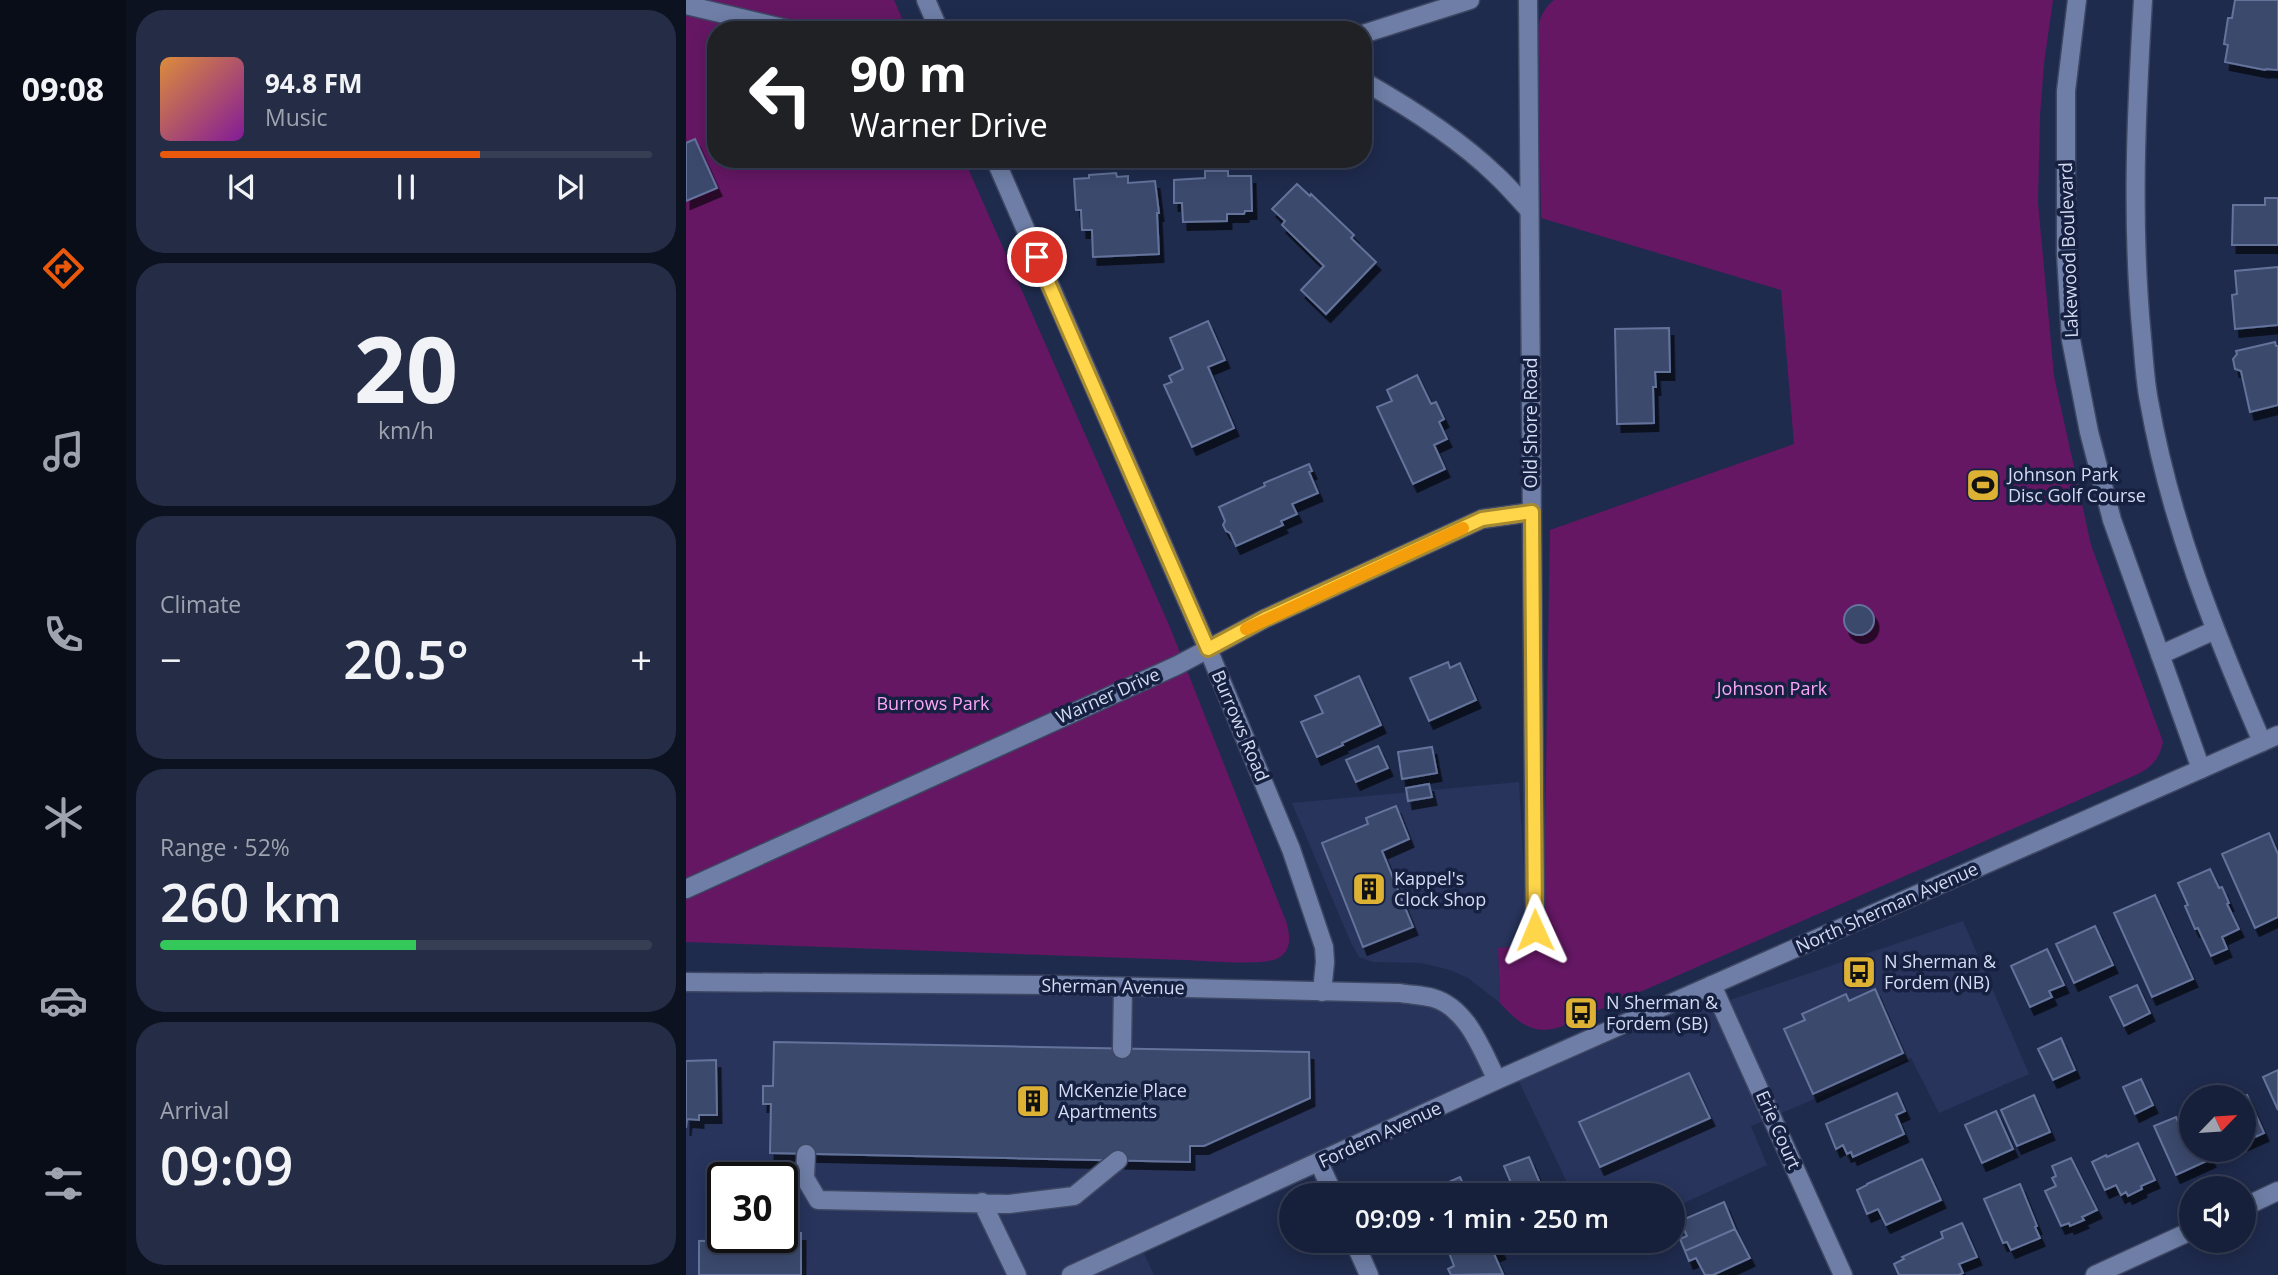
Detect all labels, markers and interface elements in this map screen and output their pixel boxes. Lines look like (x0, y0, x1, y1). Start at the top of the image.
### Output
text: 90 m (850, 40, 967, 106)
icon: left (735, 49, 826, 140)
text: 94.8 FM (265, 65, 363, 101)
text: 09:08 (22, 67, 104, 110)
text: Music (265, 101, 328, 133)
text: Warner Drive (850, 103, 1048, 146)
street label: Lakewood Boulevard (2053, 162, 2083, 338)
icon: previous (223, 168, 261, 206)
icon: pause (387, 168, 425, 206)
icon: next (551, 168, 589, 206)
pin (1007, 227, 1067, 287)
icon: arrive (1018, 238, 1056, 276)
icon: directions (39, 244, 88, 293)
text: 20 (354, 306, 458, 430)
street label: Old Shore Road (1518, 357, 1542, 489)
text: km/h (378, 414, 434, 446)
icon: music (39, 427, 88, 476)
place label: Johnson Park Disc Golf Course (2006, 462, 2146, 507)
sports icon: Johnson Park Disc Golf Course (1964, 466, 2002, 504)
text: Climate (160, 588, 241, 620)
icon: phone (39, 610, 88, 659)
text: 20.5° (343, 623, 469, 694)
text: − (160, 633, 182, 685)
text: + (630, 633, 652, 685)
street label: Warner Drive (1052, 662, 1163, 729)
street label: Burrows Road (1207, 666, 1275, 785)
park label: Johnson Park (1715, 676, 1828, 700)
park label: Burrows Park (876, 691, 990, 715)
icon: climate (39, 793, 88, 842)
text: Range · 52% (160, 831, 290, 863)
street label: North Sherman Avenue (1792, 856, 1982, 958)
text: 260 km (160, 866, 342, 937)
place label: Kappel's Clock Shop (1394, 866, 1486, 911)
building icon: Kappel's Clock Shop (1350, 870, 1388, 908)
position arrow (1498, 893, 1572, 967)
place label: N Sherman & Fordem (NB) (1884, 949, 1997, 994)
bus stop icon: N Sherman & Fordem (NB) (1840, 953, 1878, 991)
street label: Sherman Avenue (1041, 973, 1185, 999)
icon: car (39, 976, 88, 1025)
place label: N Sherman & Fordem (SB) (1606, 990, 1719, 1035)
bus stop icon: N Sherman & Fordem (SB) (1562, 994, 1600, 1032)
place label: McKenzie Place Apartments (1058, 1078, 1187, 1123)
building icon: McKenzie Place Apartments (1014, 1082, 1052, 1120)
north arrow (2179, 1085, 2256, 1162)
map controls (2179, 1085, 2256, 1253)
street label: Erie Court (1751, 1086, 1807, 1173)
text: Arrival (160, 1094, 229, 1126)
street label: Fordem Avenue (1314, 1095, 1445, 1173)
text: 09:09 (160, 1129, 293, 1200)
icon: filters (39, 1159, 88, 1208)
speed limit sign: 30 (707, 1162, 798, 1253)
button: sound (2179, 1176, 2256, 1253)
text: 09:09 · 1 min · 250 m (1355, 1200, 1609, 1236)

